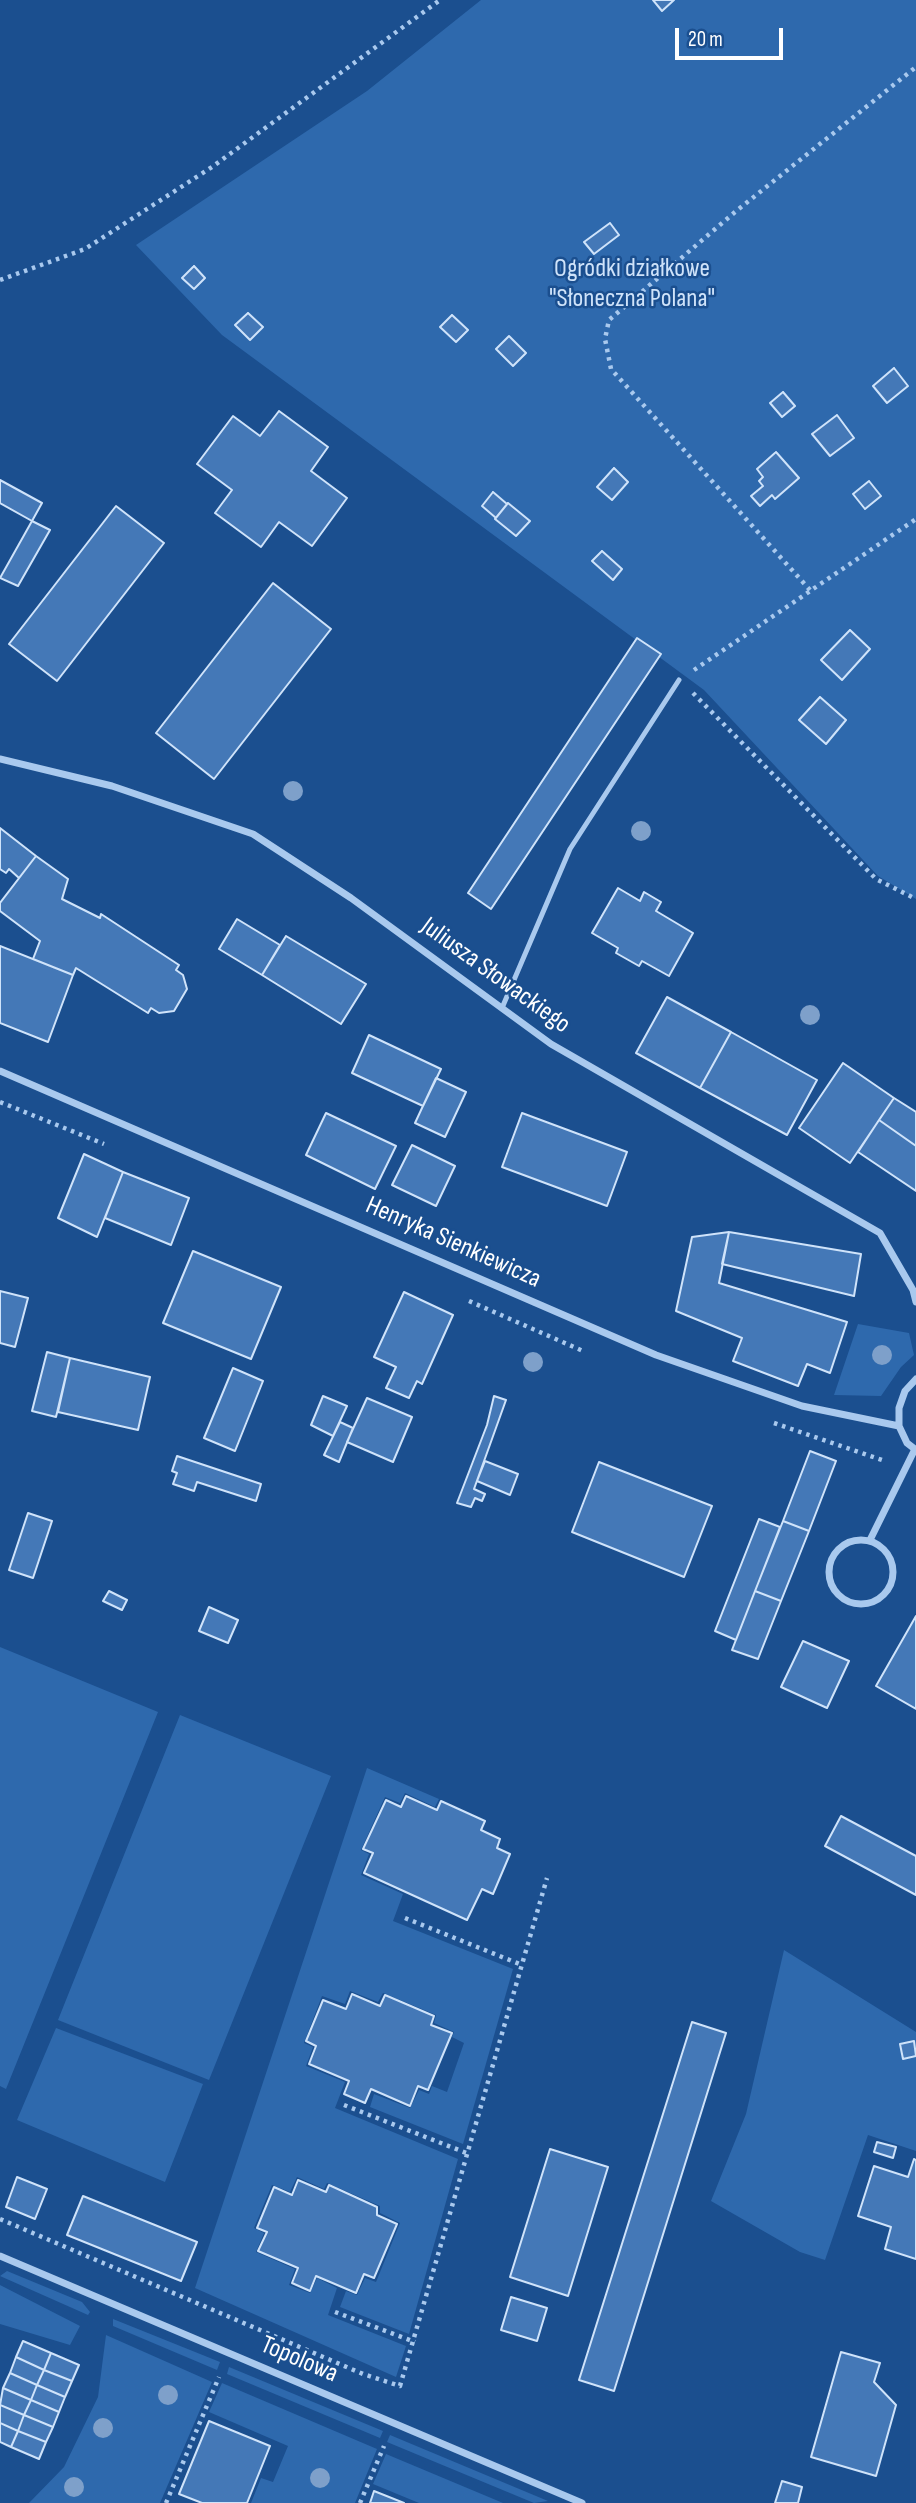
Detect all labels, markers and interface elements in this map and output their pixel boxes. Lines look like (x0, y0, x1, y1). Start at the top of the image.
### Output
scale bar (678, 14, 786, 58)
text: 20 m (688, 27, 723, 52)
park label: Ogródki działkowe "Słoneczna Polana" (549, 253, 715, 314)
street label: Juliusza Słowackiego (414, 911, 576, 1041)
street label: Henryka Sienkiewicza (361, 1190, 545, 1296)
street label: Topolowa (256, 2330, 342, 2390)

